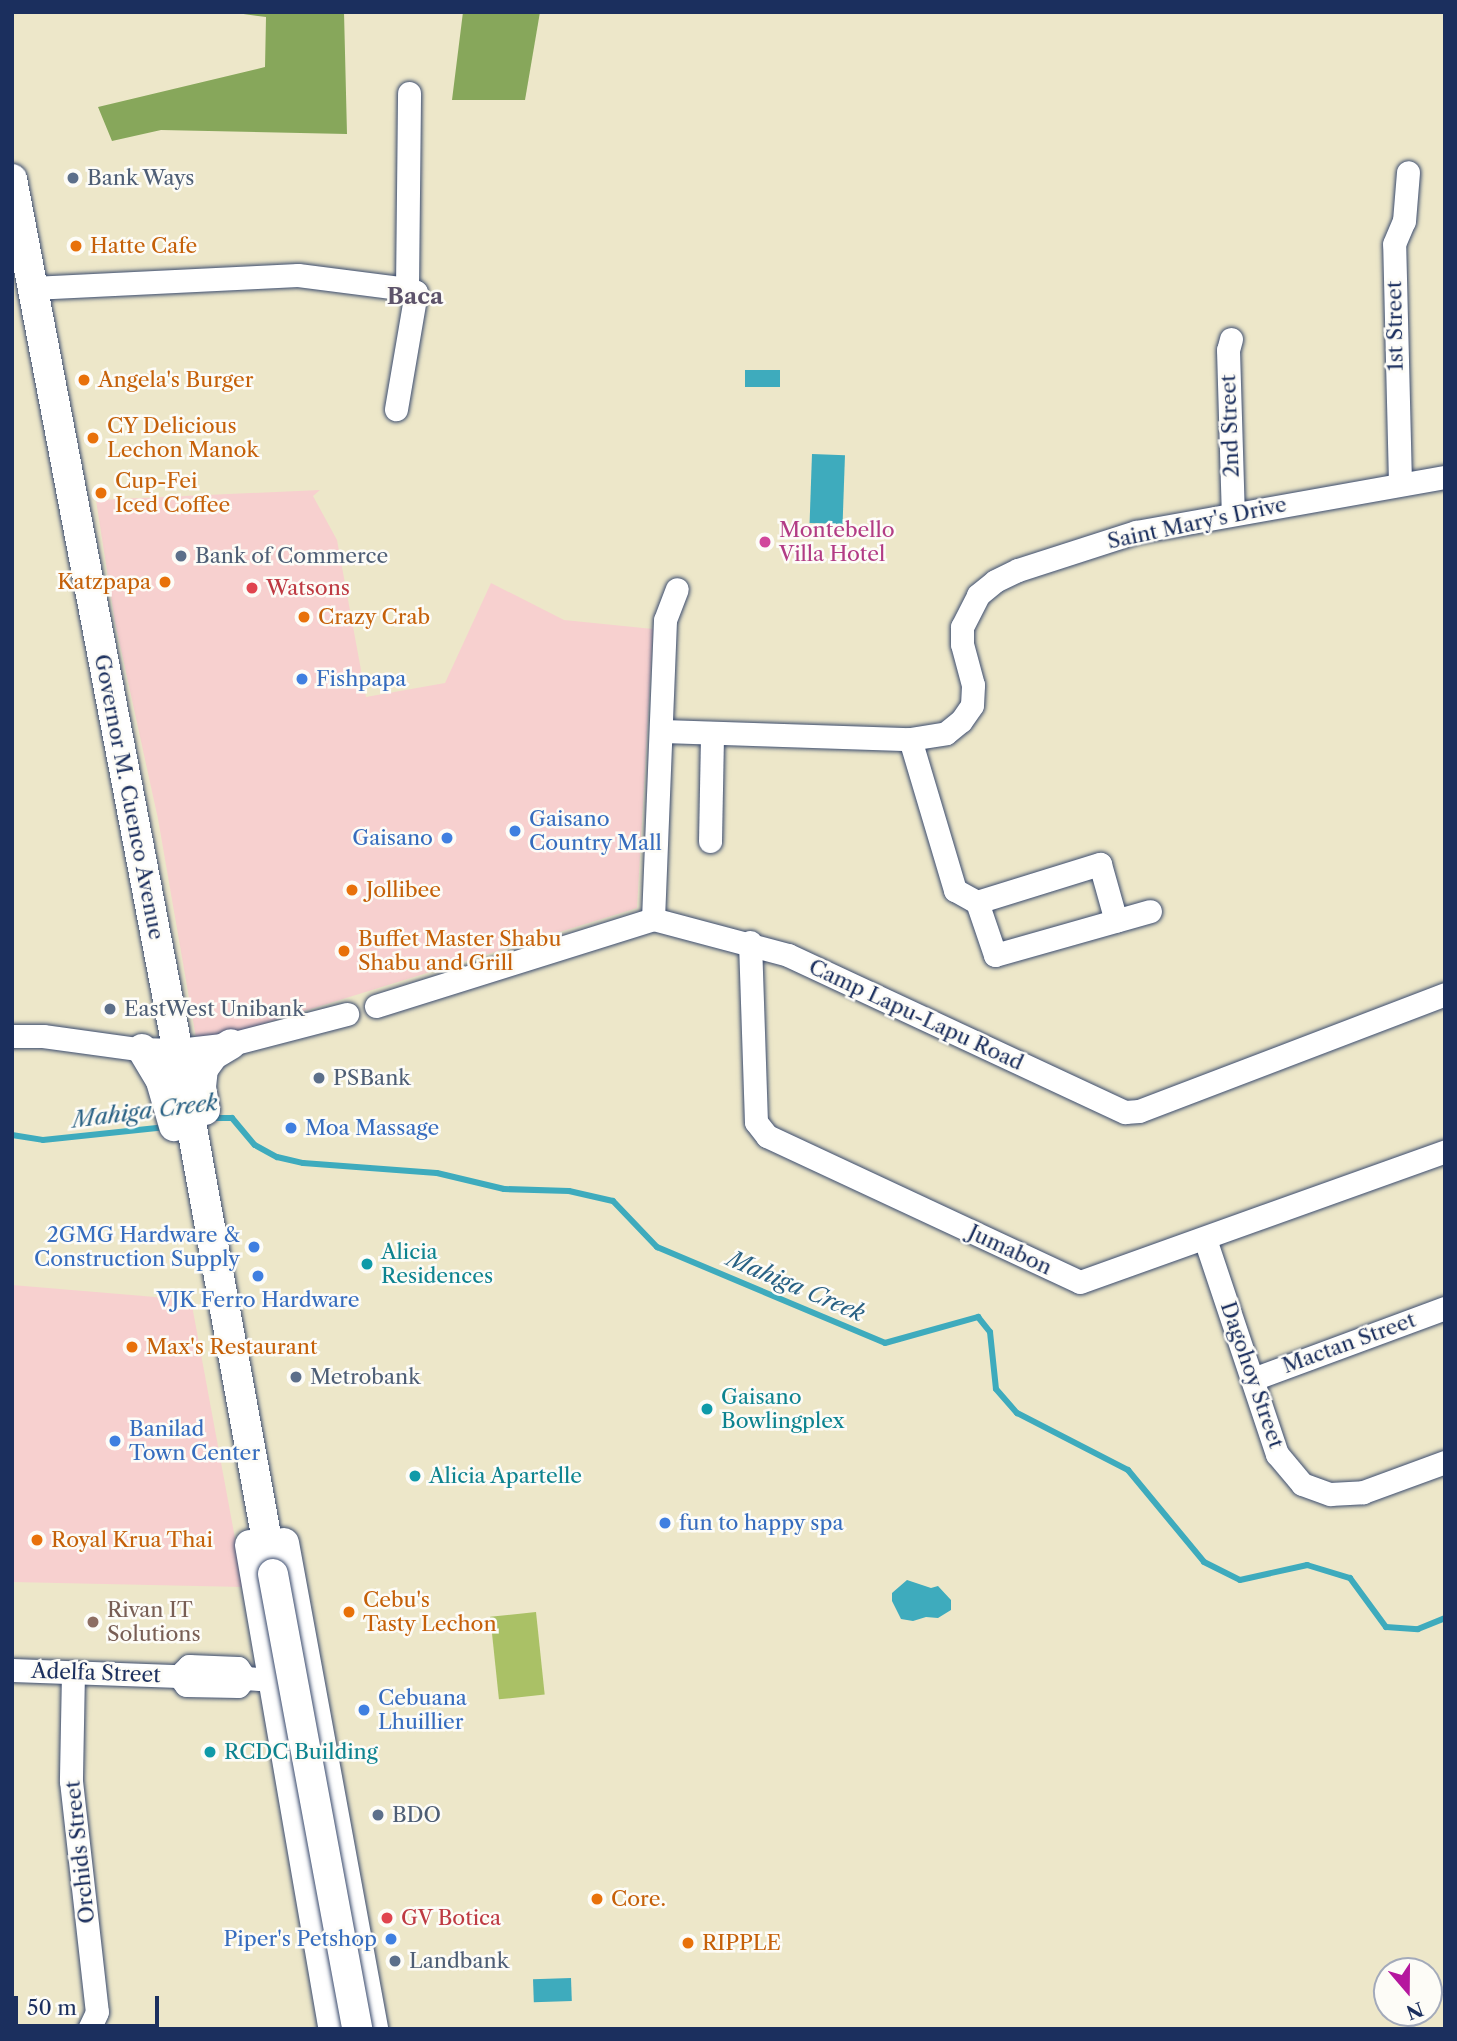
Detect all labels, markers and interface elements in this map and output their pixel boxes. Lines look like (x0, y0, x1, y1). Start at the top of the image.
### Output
place label: Bank Ways (87, 165, 196, 191)
marker: Bank Ways (65, 170, 81, 186)
place label: Hatte Cafe (90, 233, 197, 259)
marker: Hatte Cafe (68, 238, 84, 254)
street label: 1st Street (1382, 281, 1408, 371)
district label: Baca (387, 282, 443, 310)
place label: Angela's Burger (98, 367, 254, 393)
marker: Angela's Burger (76, 372, 92, 388)
street label: 2nd Street (1216, 374, 1244, 478)
place label: CY Delicious Lechon Manok (107, 413, 259, 463)
marker: CY Delicious Lechon Manok (85, 430, 101, 446)
place label: Cup-Fei Iced Coffee (115, 468, 230, 518)
marker: Cup-Fei Iced Coffee (93, 485, 109, 501)
street label: Saint Mary's Drive (1105, 492, 1289, 554)
place label: Montebello Villa Hotel (779, 517, 895, 567)
marker: Montebello Villa Hotel (757, 534, 773, 550)
place label: Bank of Commerce (195, 543, 389, 569)
marker: Bank of Commerce (173, 548, 189, 564)
place label: Katzpapa (57, 569, 151, 595)
marker: Katzpapa (157, 574, 173, 590)
place label: Watsons (266, 575, 350, 601)
marker: Watsons (244, 580, 260, 596)
place label: Crazy Crab (318, 604, 431, 630)
marker: Crazy Crab (296, 609, 312, 625)
street label: Governor M. Cuenco Avenue (89, 652, 169, 942)
place label: Fishpapa (316, 666, 406, 692)
marker: Fishpapa (294, 671, 310, 687)
place label: Gaisano Country Mall (529, 806, 662, 856)
marker: Gaisano Country Mall (507, 823, 523, 839)
place label: Gaisano (352, 825, 433, 851)
marker: Gaisano (439, 830, 455, 846)
place label: Jollibee (366, 877, 441, 903)
marker: Jollibee (344, 882, 360, 898)
place label: Buffet Master Shabu Shabu and Grill (358, 926, 562, 976)
marker: Buffet Master Shabu Shabu and Grill (336, 943, 352, 959)
street label: Camp Lapu-Lapu Road (805, 954, 1027, 1076)
place label: EastWest Unibank (124, 996, 304, 1022)
marker: EastWest Unibank (102, 1001, 118, 1017)
place label: PSBank (333, 1065, 410, 1091)
marker: PSBank (311, 1070, 327, 1086)
water label: Mahiga Creek (71, 1088, 219, 1134)
place label: Moa Massage (305, 1115, 439, 1141)
marker: Moa Massage (283, 1120, 299, 1136)
street label: Jumabon (964, 1220, 1056, 1280)
place label: 2GMG Hardware & Construction Supply (34, 1222, 240, 1272)
marker: 2GMG Hardware & Construction Supply (246, 1239, 262, 1255)
place label: Alicia Residences (381, 1239, 493, 1289)
water label: Mahiga Creek (723, 1245, 869, 1327)
marker: Alicia Residences (359, 1256, 375, 1272)
marker: VJK Ferro Hardware (250, 1268, 266, 1284)
place label: VJK Ferro Hardware (156, 1287, 360, 1313)
street label: Dagohoy Street (1215, 1298, 1289, 1452)
street label: Mactan Street (1279, 1307, 1419, 1379)
place label: Max's Restaurant (146, 1334, 317, 1360)
marker: Max's Restaurant (124, 1339, 140, 1355)
place label: Metrobank (310, 1364, 420, 1390)
marker: Metrobank (288, 1369, 304, 1385)
place label: Gaisano Bowlingplex (721, 1384, 844, 1434)
marker: Gaisano Bowlingplex (699, 1401, 715, 1417)
place label: Banilad Town Center (129, 1416, 260, 1466)
marker: Banilad Town Center (107, 1433, 123, 1449)
place label: Alicia Apartelle (429, 1463, 583, 1489)
marker: Alicia Apartelle (407, 1468, 423, 1484)
place label: fun to happy spa (679, 1510, 844, 1536)
marker: fun to happy spa (657, 1515, 673, 1531)
place label: Royal Krua Thai (51, 1527, 214, 1553)
marker: Royal Krua Thai (29, 1532, 45, 1548)
place label: Cebu's Tasty Lechon (363, 1587, 497, 1637)
place label: Rivan IT Solutions (107, 1597, 201, 1647)
marker: Cebu's Tasty Lechon (341, 1604, 357, 1620)
marker: Rivan IT Solutions (85, 1614, 101, 1630)
street label: Adelfa Street (31, 1658, 161, 1688)
place label: Cebuana Lhuillier (378, 1685, 467, 1735)
marker: Cebuana Lhuillier (356, 1702, 372, 1718)
place label: RCDC Building (224, 1739, 378, 1765)
marker: RCDC Building (202, 1744, 218, 1760)
street label: Orchids Street (60, 1779, 100, 1925)
place label: BDO (392, 1802, 441, 1828)
marker: BDO (370, 1807, 386, 1823)
place label: Core. (611, 1886, 666, 1912)
marker: Core. (589, 1891, 605, 1907)
place label: GV Botica (401, 1905, 502, 1931)
marker: GV Botica (379, 1910, 395, 1926)
place label: Piper's Petshop (223, 1926, 377, 1952)
place label: RIPPLE (702, 1930, 781, 1956)
marker: Piper's Petshop (383, 1931, 399, 1947)
marker: RIPPLE (680, 1935, 696, 1951)
place label: Landbank (409, 1948, 509, 1974)
marker: Landbank (387, 1953, 403, 1969)
north arrow (1373, 1957, 1443, 2027)
scale bar (18, 1982, 163, 2026)
text: 50 m (27, 1995, 77, 2020)
text: N (1403, 1997, 1426, 2024)

